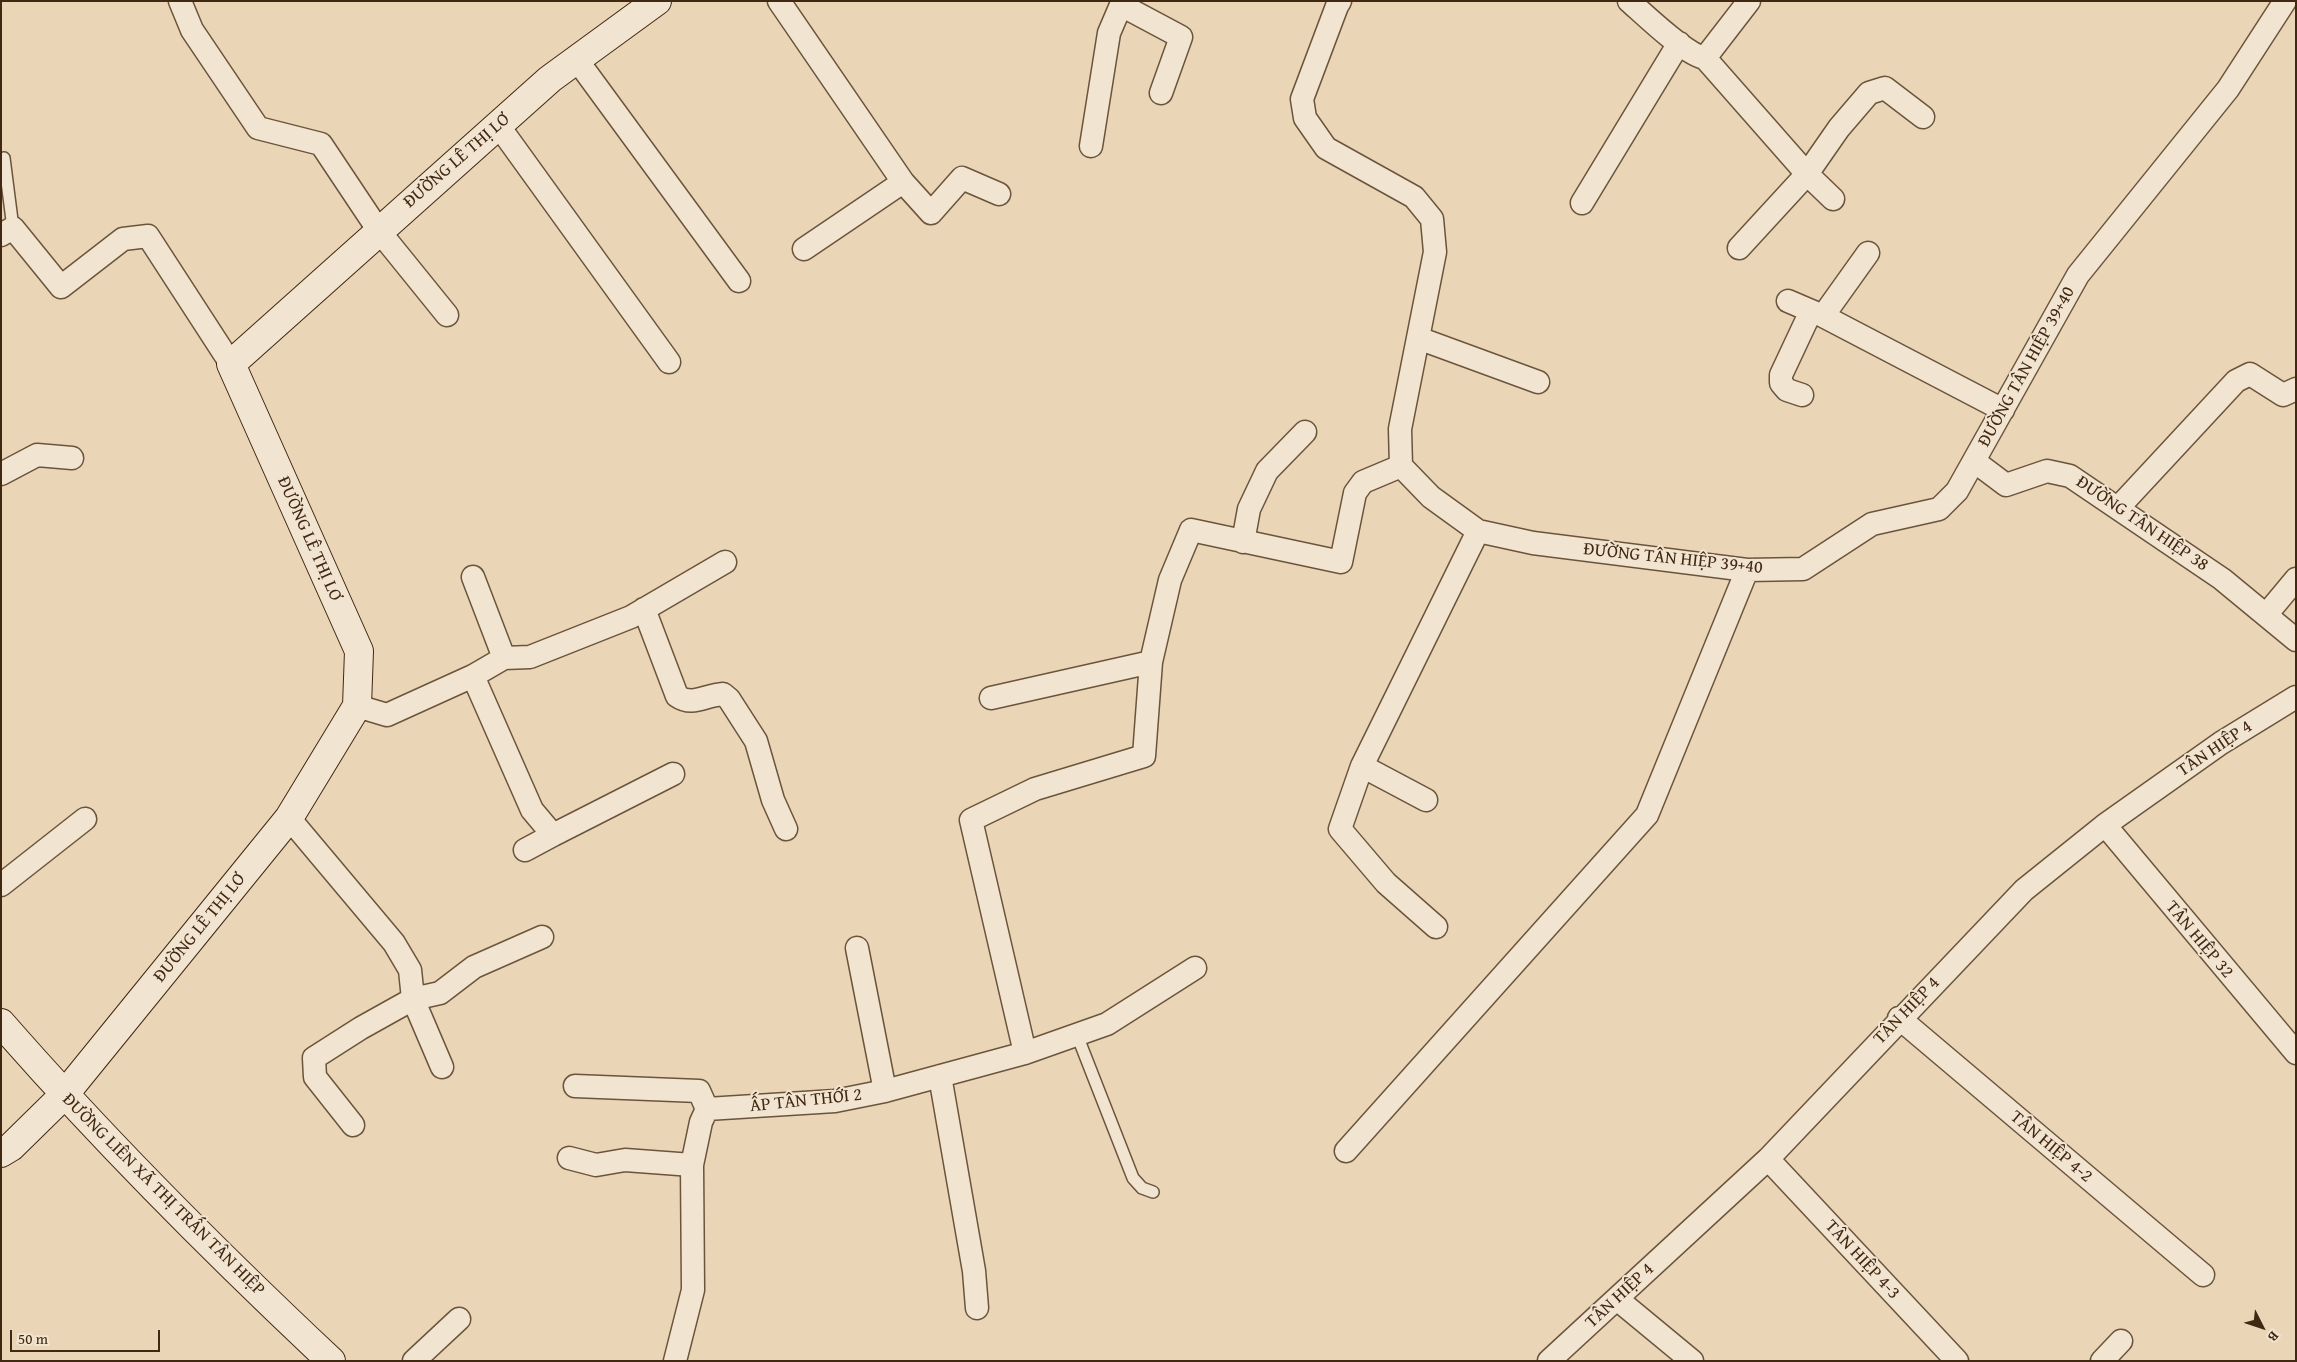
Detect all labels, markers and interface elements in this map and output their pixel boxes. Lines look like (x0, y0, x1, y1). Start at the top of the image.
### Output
street label: ĐƯỜNG LÊ THỊ LƠ (399, 109, 515, 213)
street label: ĐƯỜNG TÂN HIỆP 39+40 (1974, 283, 2080, 451)
street label: ĐƯỜNG TÂN HIỆP 38 (2072, 472, 2212, 576)
street label: ĐƯỜNG LÊ THỊ LƠ (272, 473, 346, 605)
street label: ĐƯỜNG TÂN HIỆP 39+40 (1582, 539, 1764, 579)
street label: TÂN HIỆP 4 (2173, 716, 2257, 782)
street label: ĐƯỜNG LÊ THỊ LƠ (149, 869, 251, 987)
street label: TÂN HIỆP 32 (2160, 897, 2238, 983)
street label: TÂN HIỆP 4 (1869, 973, 1945, 1049)
street label: ẤP TÂN THỚI 2 (749, 1084, 863, 1118)
street label: ĐƯỜNG LIÊN XÃ THỊ TRẤN TÂN HIỆP (57, 1089, 269, 1301)
street label: TÂN HIỆP 4-2 (2006, 1106, 2096, 1188)
street label: TÂN HIỆP 4-3 (1820, 1216, 1904, 1304)
street label: TÂN HIỆP 4 (1581, 1259, 1659, 1333)
north arrow (2237, 1302, 2287, 1352)
scale bar (12, 1320, 162, 1352)
text: B (2263, 1327, 2284, 1347)
text: 50 m (18, 1328, 48, 1349)

